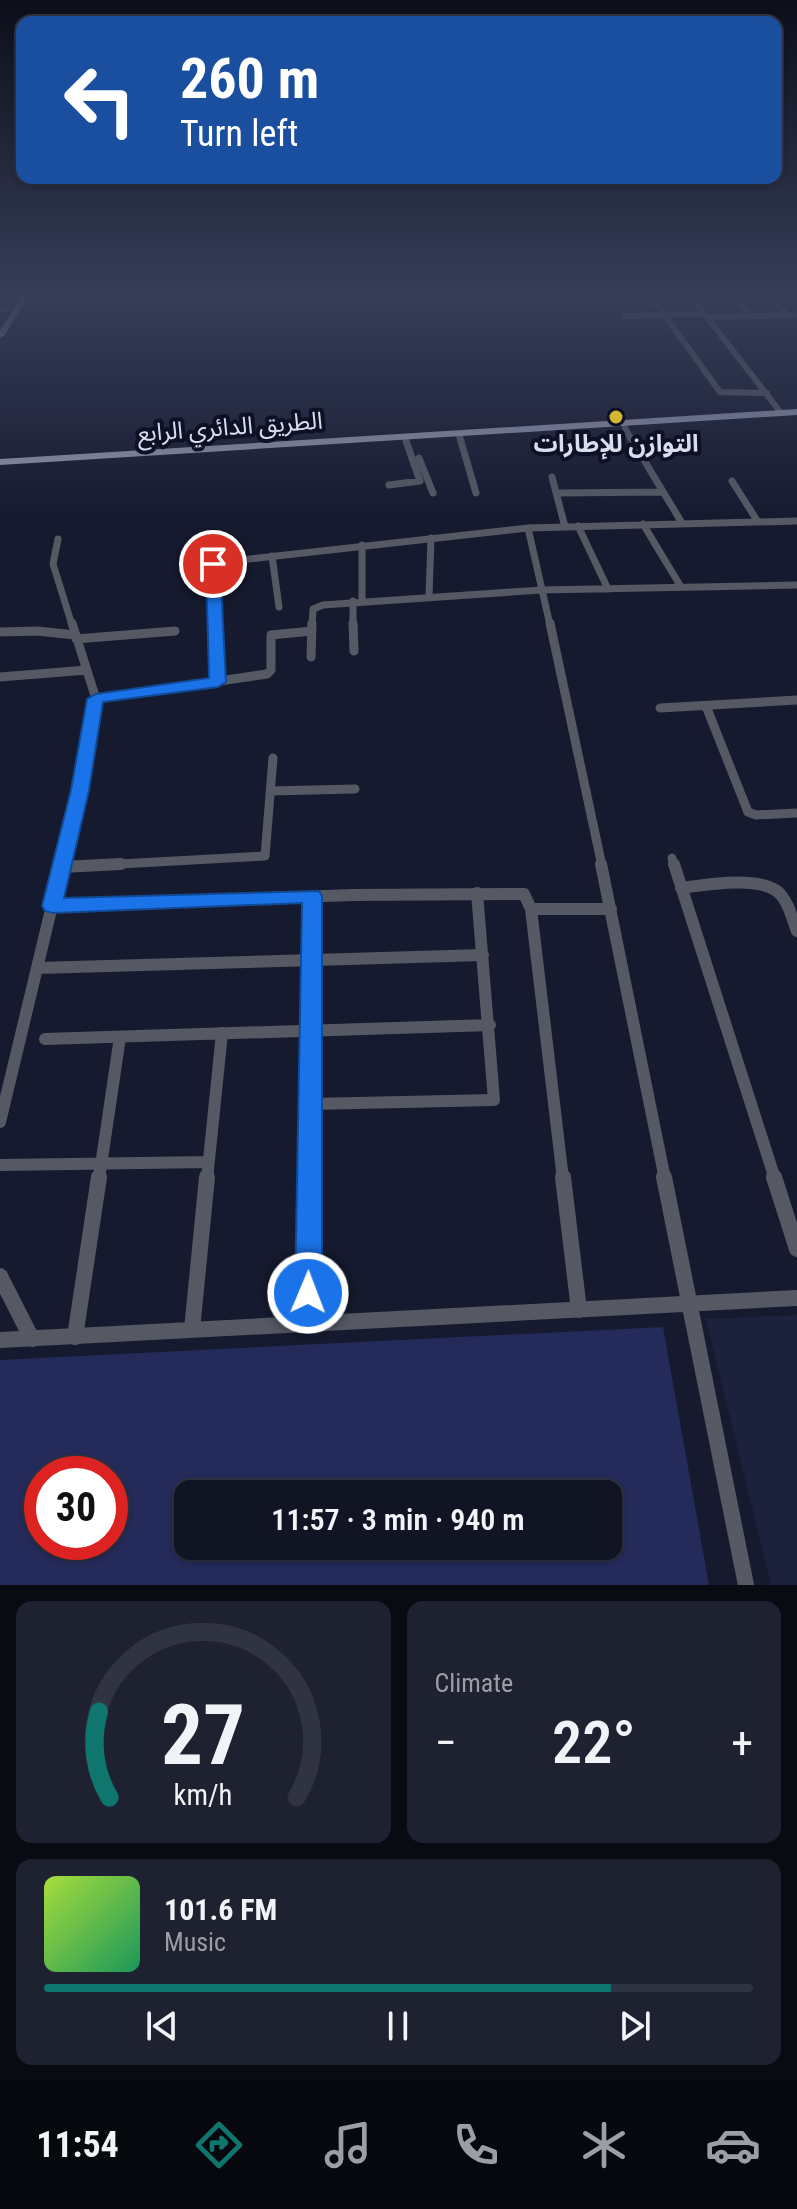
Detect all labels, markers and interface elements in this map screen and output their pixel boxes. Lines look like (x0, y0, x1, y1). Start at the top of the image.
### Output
text: 260 m (180, 46, 319, 112)
icon: left (48, 48, 152, 152)
text: Turn left (180, 113, 298, 155)
street label: الطريق الدائري الرابع (136, 407, 324, 452)
marker: التوازن للإطارات (607, 408, 625, 426)
place label: التوازن للإطارات (534, 430, 698, 460)
pin (179, 530, 247, 598)
icon: arrive (191, 542, 235, 586)
position arrow (266, 1251, 350, 1335)
speed limit sign: 30 (24, 1456, 128, 1560)
text: 11:57 · 3 min · 940 m (271, 1502, 525, 1537)
text: Climate (435, 1668, 513, 1698)
text: 27 (161, 1687, 245, 1784)
text: 22° (552, 1707, 636, 1778)
text: − (435, 1717, 457, 1769)
text: + (731, 1717, 753, 1769)
text: km/h (174, 1778, 233, 1812)
text: 101.6 FM (164, 1892, 277, 1927)
text: Music (164, 1927, 226, 1957)
icon: previous (140, 2004, 184, 2048)
icon: pause (376, 2004, 420, 2048)
icon: next (613, 2004, 657, 2048)
icon: directions (191, 2117, 247, 2173)
icon: music (320, 2117, 376, 2173)
icon: phone (448, 2117, 504, 2173)
icon: climate (576, 2117, 632, 2173)
icon: car (705, 2117, 761, 2173)
text: 11:54 (36, 2124, 119, 2166)

